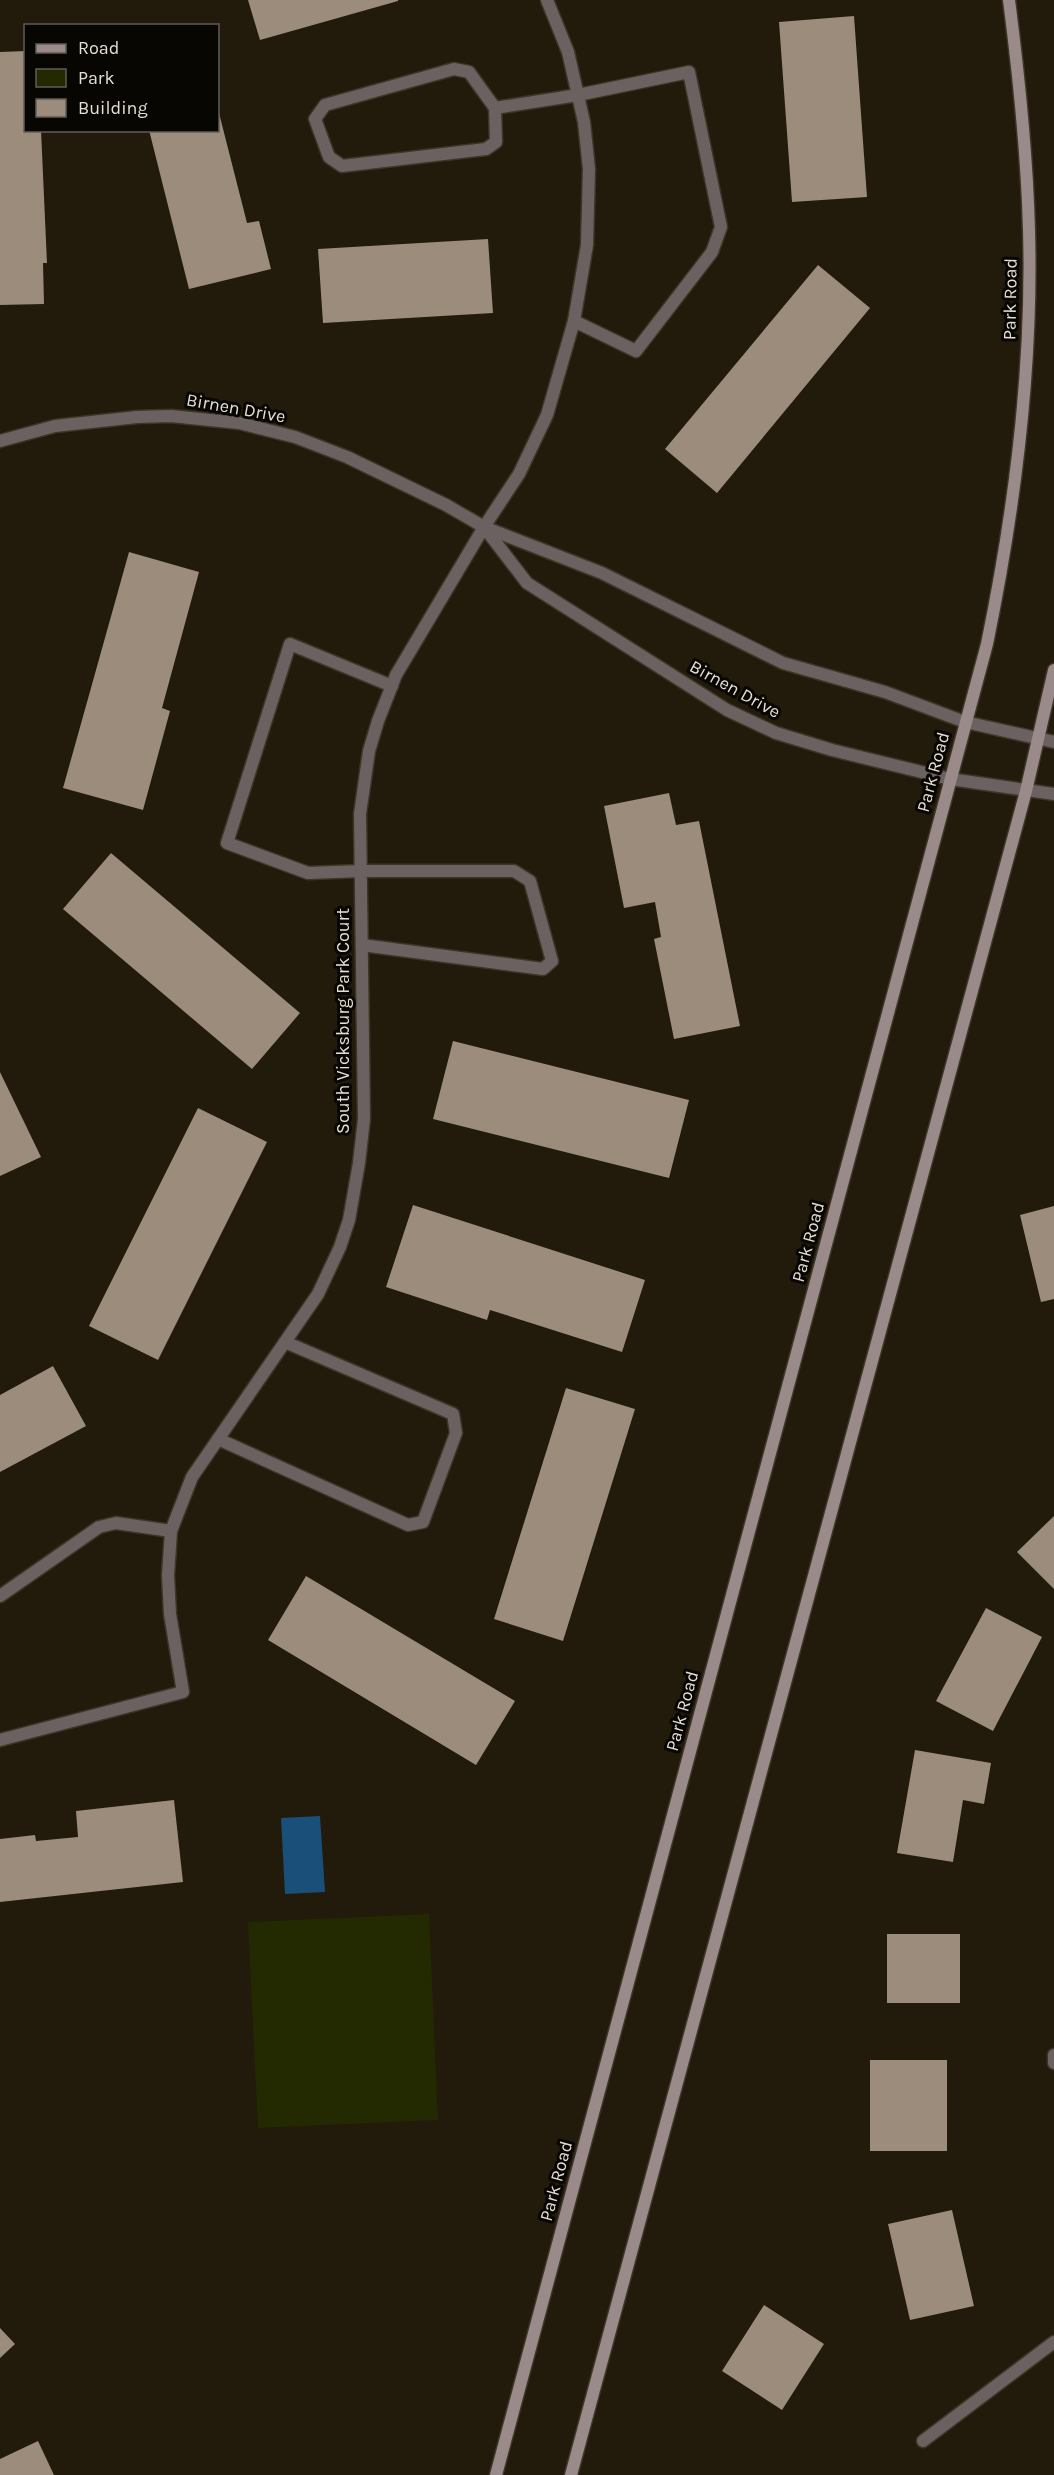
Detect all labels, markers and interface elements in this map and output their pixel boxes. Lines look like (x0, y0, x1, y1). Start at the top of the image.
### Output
legend (24, 24, 219, 132)
text: Road (78, 37, 119, 59)
text: Park (78, 67, 115, 89)
text: Building (78, 97, 148, 119)
street label: Park Road (998, 258, 1022, 340)
street label: Birnen Drive (185, 388, 287, 428)
street label: Birnen Drive (686, 655, 784, 723)
street label: Park Road (912, 729, 954, 815)
street label: South Vicksburg Park Court (332, 908, 354, 1134)
street label: Park Road (787, 1199, 829, 1285)
street label: Park Road (661, 1668, 703, 1754)
street label: Park Road (535, 2138, 577, 2224)

